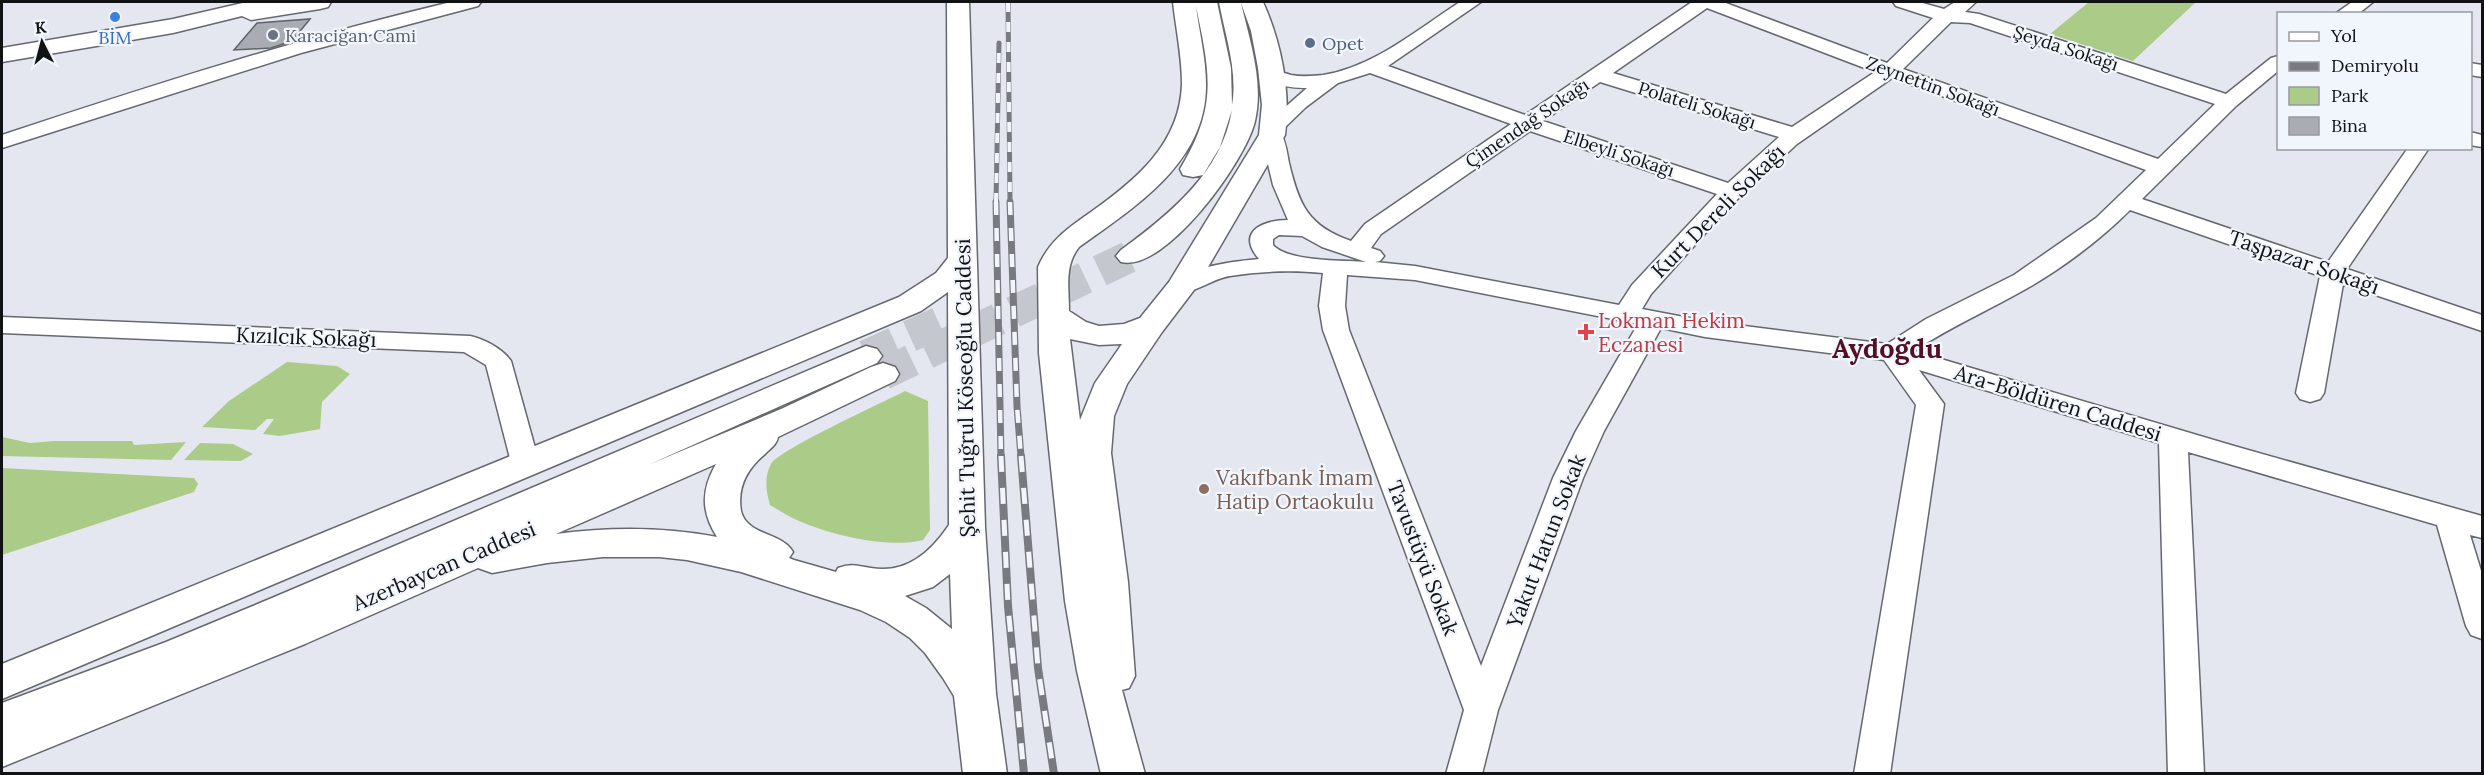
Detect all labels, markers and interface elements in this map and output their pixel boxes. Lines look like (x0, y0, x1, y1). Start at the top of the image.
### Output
marker: BİM (108, 10, 122, 24)
north arrow (12, 12, 72, 72)
legend (2277, 12, 2472, 150)
text: K (34, 16, 48, 38)
street label: Şeyda Sokağı (2011, 20, 2121, 76)
place label: Karaciğan Cami (285, 24, 416, 47)
text: Yol (2330, 24, 2357, 47)
place label: BİM (98, 26, 132, 49)
marker: Karaciğan Cami (266, 28, 280, 42)
place label: Opet (1322, 32, 1364, 55)
marker: Opet (1303, 36, 1317, 50)
street label: Zeynettin Sokağı (1863, 51, 2003, 121)
text: Demiryolu (2331, 54, 2419, 77)
street label: Çimendağ Sokağı (1461, 73, 1593, 173)
street label: Polateli Sokağı (1635, 76, 1759, 134)
text: Park (2331, 84, 2369, 107)
text: Bina (2331, 114, 2367, 137)
street label: Elbeyli Sokağı (1561, 124, 1677, 182)
street label: Kurt Dereli Sokağı (1645, 138, 1791, 284)
street label: Taşpazar Sokağı (2225, 224, 2383, 300)
street label: Şehit Tuğrul Köseoğlu Caddesi (949, 238, 981, 538)
place label: Lokman Hekim Eczanesi (1598, 307, 1745, 358)
street label: Kızılcık Sokağı (235, 321, 377, 353)
marker: Lokman Hekim Eczanesi (1579, 325, 1593, 339)
district label: Aydoğdu (1832, 331, 1942, 365)
street label: Ara-Böldüren Caddesi (1950, 358, 2165, 447)
street label: Yakut Hatun Sokak (1500, 450, 1592, 633)
place label: Vakıfbank İmam Hatip Ortaokulu (1215, 464, 1374, 515)
street label: Tavustüyü Sokak (1381, 477, 1465, 640)
marker: Vakıfbank İmam Hatip Ortaokulu (1197, 482, 1211, 496)
street label: Azerbaycan Caddesi (347, 515, 540, 617)

